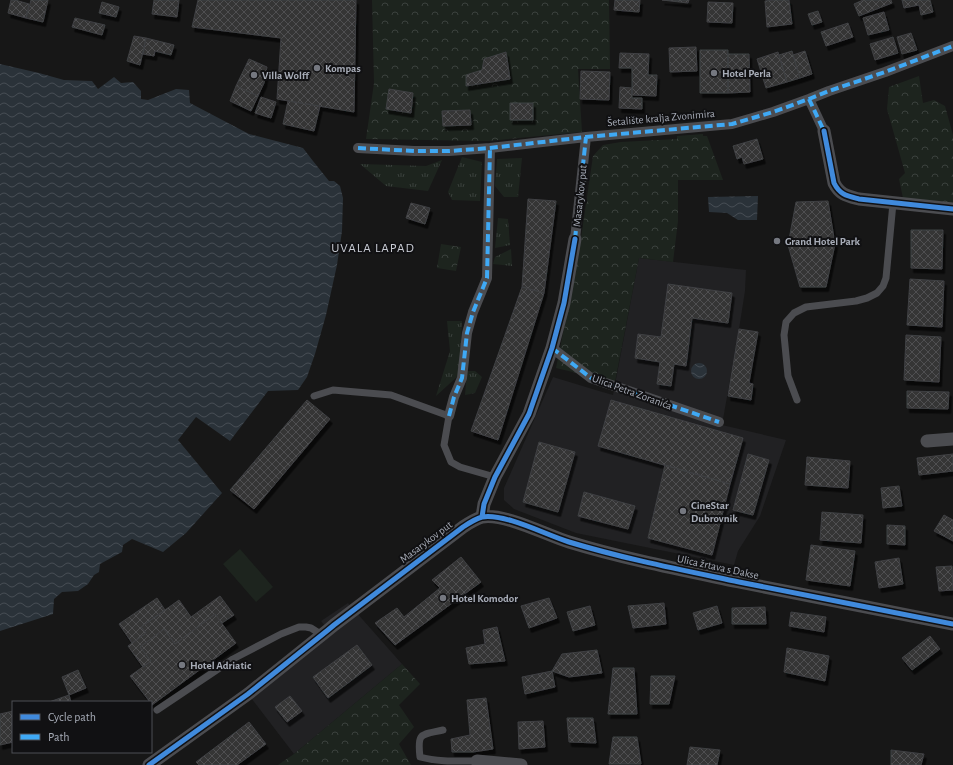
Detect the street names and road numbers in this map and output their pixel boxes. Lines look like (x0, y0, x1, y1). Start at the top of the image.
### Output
street label: Šetalište kralja Zvonimira (607, 108, 715, 128)
street label: Masarykov put (571, 164, 589, 228)
street label: Ulica Petra Zoranića (591, 372, 673, 412)
street label: Masarykov put (398, 519, 455, 565)
street label: Ulica žrtava s Dakse (676, 553, 760, 581)

